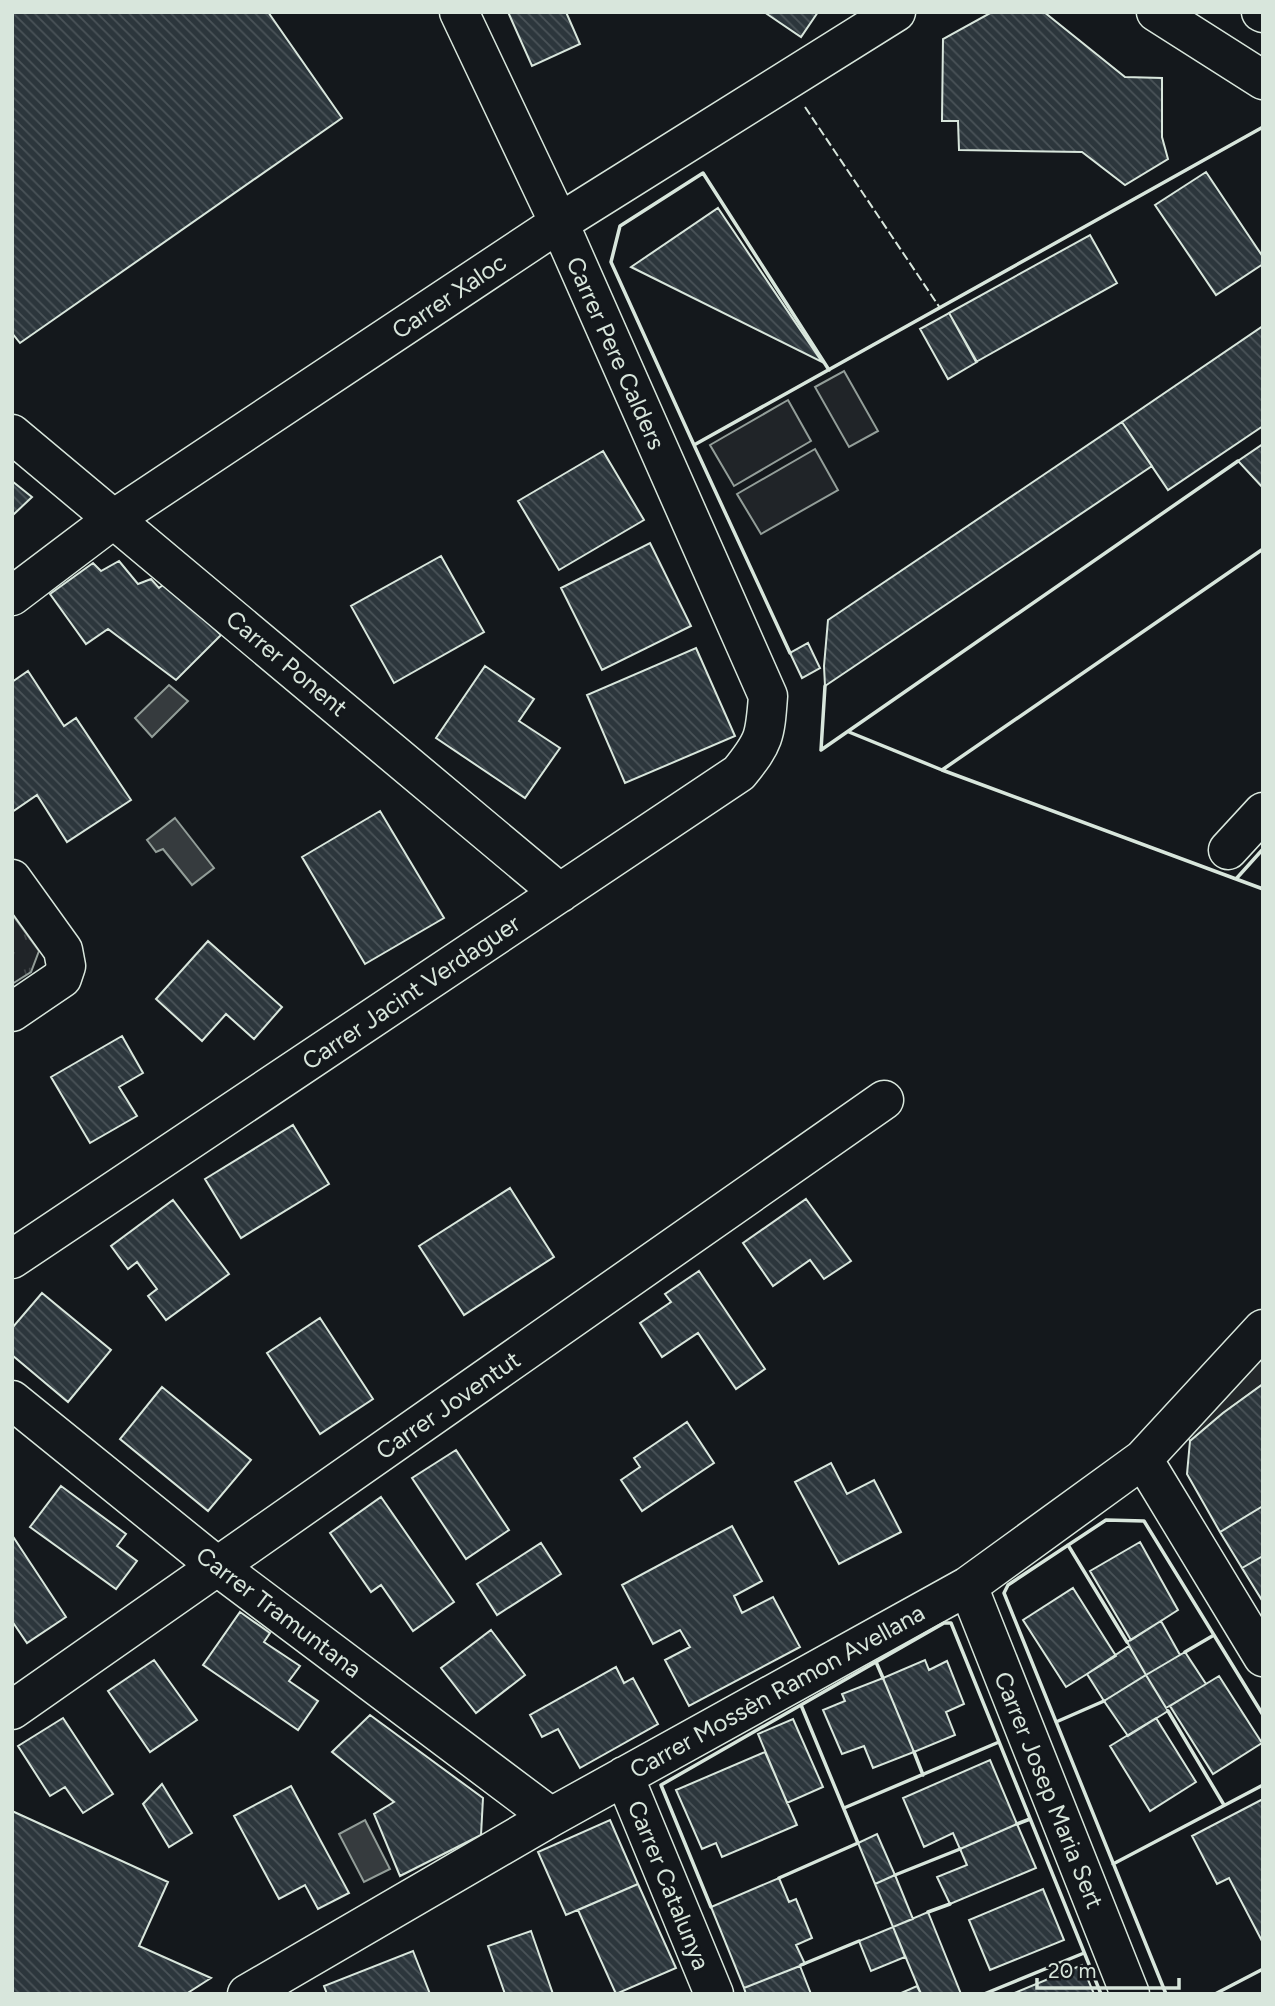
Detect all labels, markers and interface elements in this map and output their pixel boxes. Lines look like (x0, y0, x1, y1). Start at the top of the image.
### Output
street label: Carrer Xaloc (386, 247, 512, 345)
street label: Carrer Pere Calders (560, 252, 672, 454)
street label: Carrer Ponent (220, 604, 354, 722)
street label: Carrer Jacint Verdaguer (297, 908, 525, 1076)
street label: Carrer Joventut (370, 1345, 526, 1465)
street label: Carrer Tramuntana (191, 1540, 367, 1684)
street label: Carrer Mossèn Ramon Avellana (625, 1598, 929, 1784)
street label: Carrer Josep Maria Sert (988, 1667, 1110, 1913)
street label: Carrer Catalunya (622, 1796, 716, 1974)
scale bar (1037, 1946, 1179, 1990)
text: 20 m (1048, 1958, 1096, 1983)

